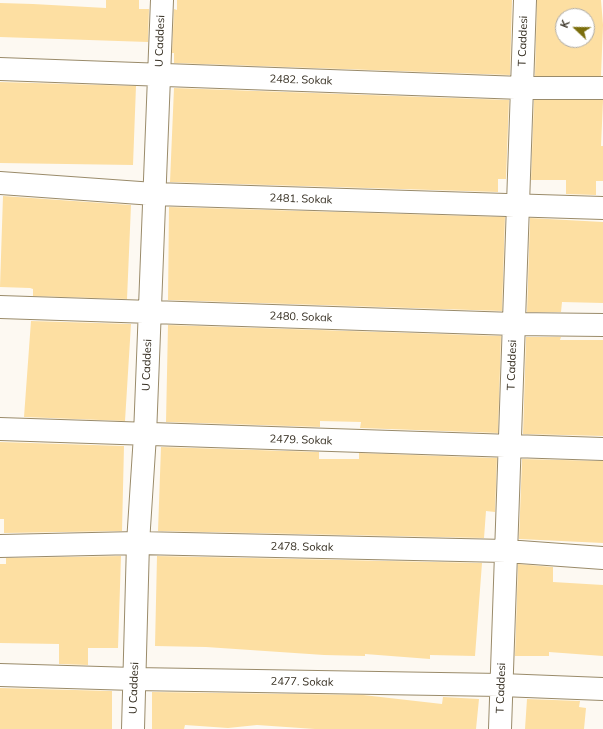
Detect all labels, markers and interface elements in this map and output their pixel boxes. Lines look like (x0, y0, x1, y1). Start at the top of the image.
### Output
north arrow (555, 8, 595, 48)
street label: U Caddesi (152, 15, 168, 67)
street label: T Caddesi (516, 15, 530, 67)
text: K (557, 18, 573, 30)
street label: 2482. Sokak (269, 72, 333, 88)
street label: 2481. Sokak (269, 191, 333, 207)
street label: 2480. Sokak (269, 309, 333, 325)
street label: U Caddesi (139, 339, 155, 391)
street label: T Caddesi (505, 339, 519, 391)
street label: 2479. Sokak (269, 432, 333, 448)
street label: 2478. Sokak (270, 540, 334, 554)
street label: U Caddesi (126, 662, 142, 714)
street label: T Caddesi (494, 662, 508, 714)
street label: 2477. Sokak (270, 675, 334, 689)

